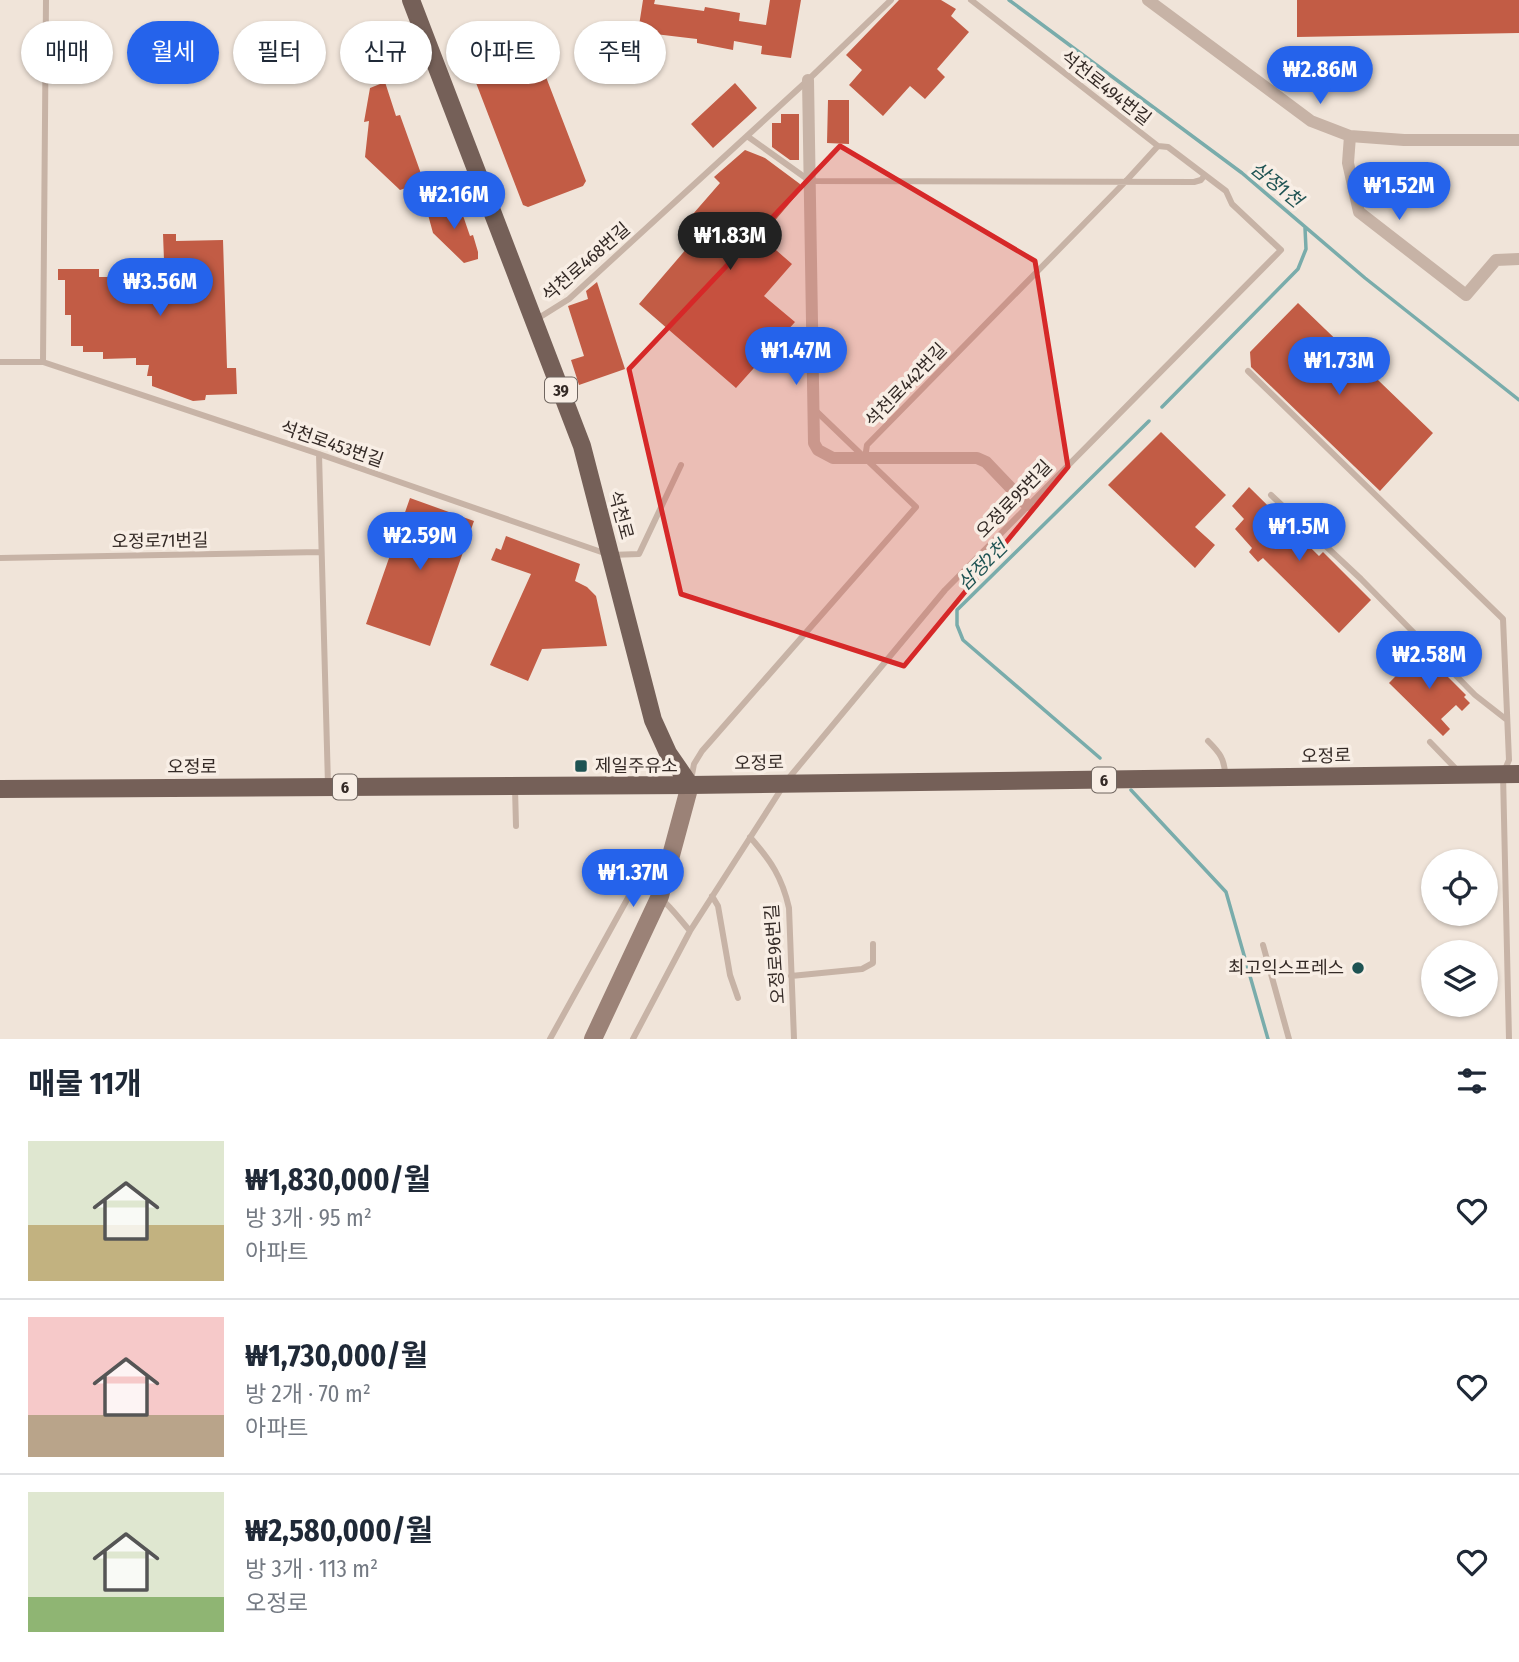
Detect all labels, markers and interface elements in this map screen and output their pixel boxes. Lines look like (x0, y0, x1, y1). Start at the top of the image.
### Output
chip: 매매 (21, 21, 113, 84)
chip: 월세 (127, 21, 219, 84)
chip: 필터 (233, 21, 326, 84)
chip: 신규 (340, 21, 432, 84)
chip: 아파트 (446, 21, 560, 84)
chip: 주택 (574, 21, 666, 84)
street label: 석천로494번길 (1056, 46, 1156, 130)
pin: ₩2.86M (1263, 46, 1377, 106)
text: ₩2.86M (1283, 55, 1357, 83)
water label: 삼정1천 (1246, 157, 1308, 213)
pin: ₩1.52M (1342, 162, 1456, 222)
text: ₩1.52M (1363, 171, 1435, 199)
pin: ₩2.16M (397, 172, 511, 231)
text: ₩2.16M (419, 180, 489, 208)
pin: ₩1.83M (673, 212, 787, 272)
street label: 석천로468번길 (537, 218, 635, 306)
text: ₩1.83M (694, 221, 766, 249)
pin: ₩3.56M (103, 258, 217, 318)
text: ₩3.56M (123, 267, 197, 295)
pin: ₩1.47M (739, 328, 853, 387)
text: ₩1.47M (761, 336, 831, 364)
pin: ₩1.73M (1282, 338, 1396, 397)
street label: 석천로442번길 (861, 339, 951, 431)
text: ₩1.73M (1304, 346, 1374, 374)
road number: 39 (545, 378, 577, 402)
street label: 석천로453번길 (278, 416, 386, 472)
street label: 오정로95번길 (971, 455, 1057, 543)
street label: 석천로 (604, 488, 638, 542)
pin: ₩1.5M (1250, 504, 1348, 563)
pin: ₩2.59M (363, 512, 477, 572)
text: ₩1.5M (1269, 512, 1329, 540)
text: ₩2.59M (383, 521, 457, 549)
street label: 오정로71번길 (111, 529, 209, 553)
water label: 삼정2천 (953, 535, 1013, 595)
pin: ₩2.58M (1372, 632, 1486, 691)
text: ₩2.58M (1392, 640, 1466, 668)
street label: 오정로 (1301, 745, 1351, 767)
street label: 오정로 (734, 752, 784, 774)
place label: 제일주유소 (595, 755, 678, 777)
street label: 오정로 (167, 756, 217, 778)
marker: 제일주유소 (573, 758, 589, 774)
road number: 6 (1092, 768, 1116, 792)
road number: 6 (333, 774, 357, 800)
map controls (1421, 849, 1498, 1017)
button: locate (1421, 849, 1498, 926)
pin: ₩1.37M (576, 850, 690, 909)
text: ₩1.37M (598, 858, 668, 886)
street label: 오정로96번길 (761, 903, 789, 1005)
button: layers (1421, 940, 1498, 1017)
place label: 최고익스프레스 (1228, 957, 1344, 979)
marker: 최고익스프레스 (1350, 960, 1366, 976)
icon: filters (1453, 1062, 1491, 1100)
text: 매물 11개 (28, 1066, 142, 1102)
text: ₩1,830,000/월 (245, 1162, 431, 1198)
icon: home (84, 1169, 168, 1253)
icon: heart (1453, 1192, 1491, 1230)
text: 방 3개 · 95 m² (245, 1204, 372, 1232)
text: 아파트 (245, 1238, 308, 1266)
text: ₩1,730,000/월 (245, 1338, 428, 1374)
icon: home (84, 1345, 168, 1429)
icon: heart (1453, 1368, 1491, 1406)
text: 방 2개 · 70 m² (245, 1380, 371, 1408)
text: 아파트 (245, 1414, 308, 1442)
text: ₩2,580,000/월 (245, 1513, 433, 1549)
icon: home (84, 1520, 168, 1604)
icon: heart (1453, 1543, 1491, 1581)
text: 방 3개 · 113 m² (245, 1555, 378, 1583)
text: 오정로 (245, 1589, 308, 1617)

